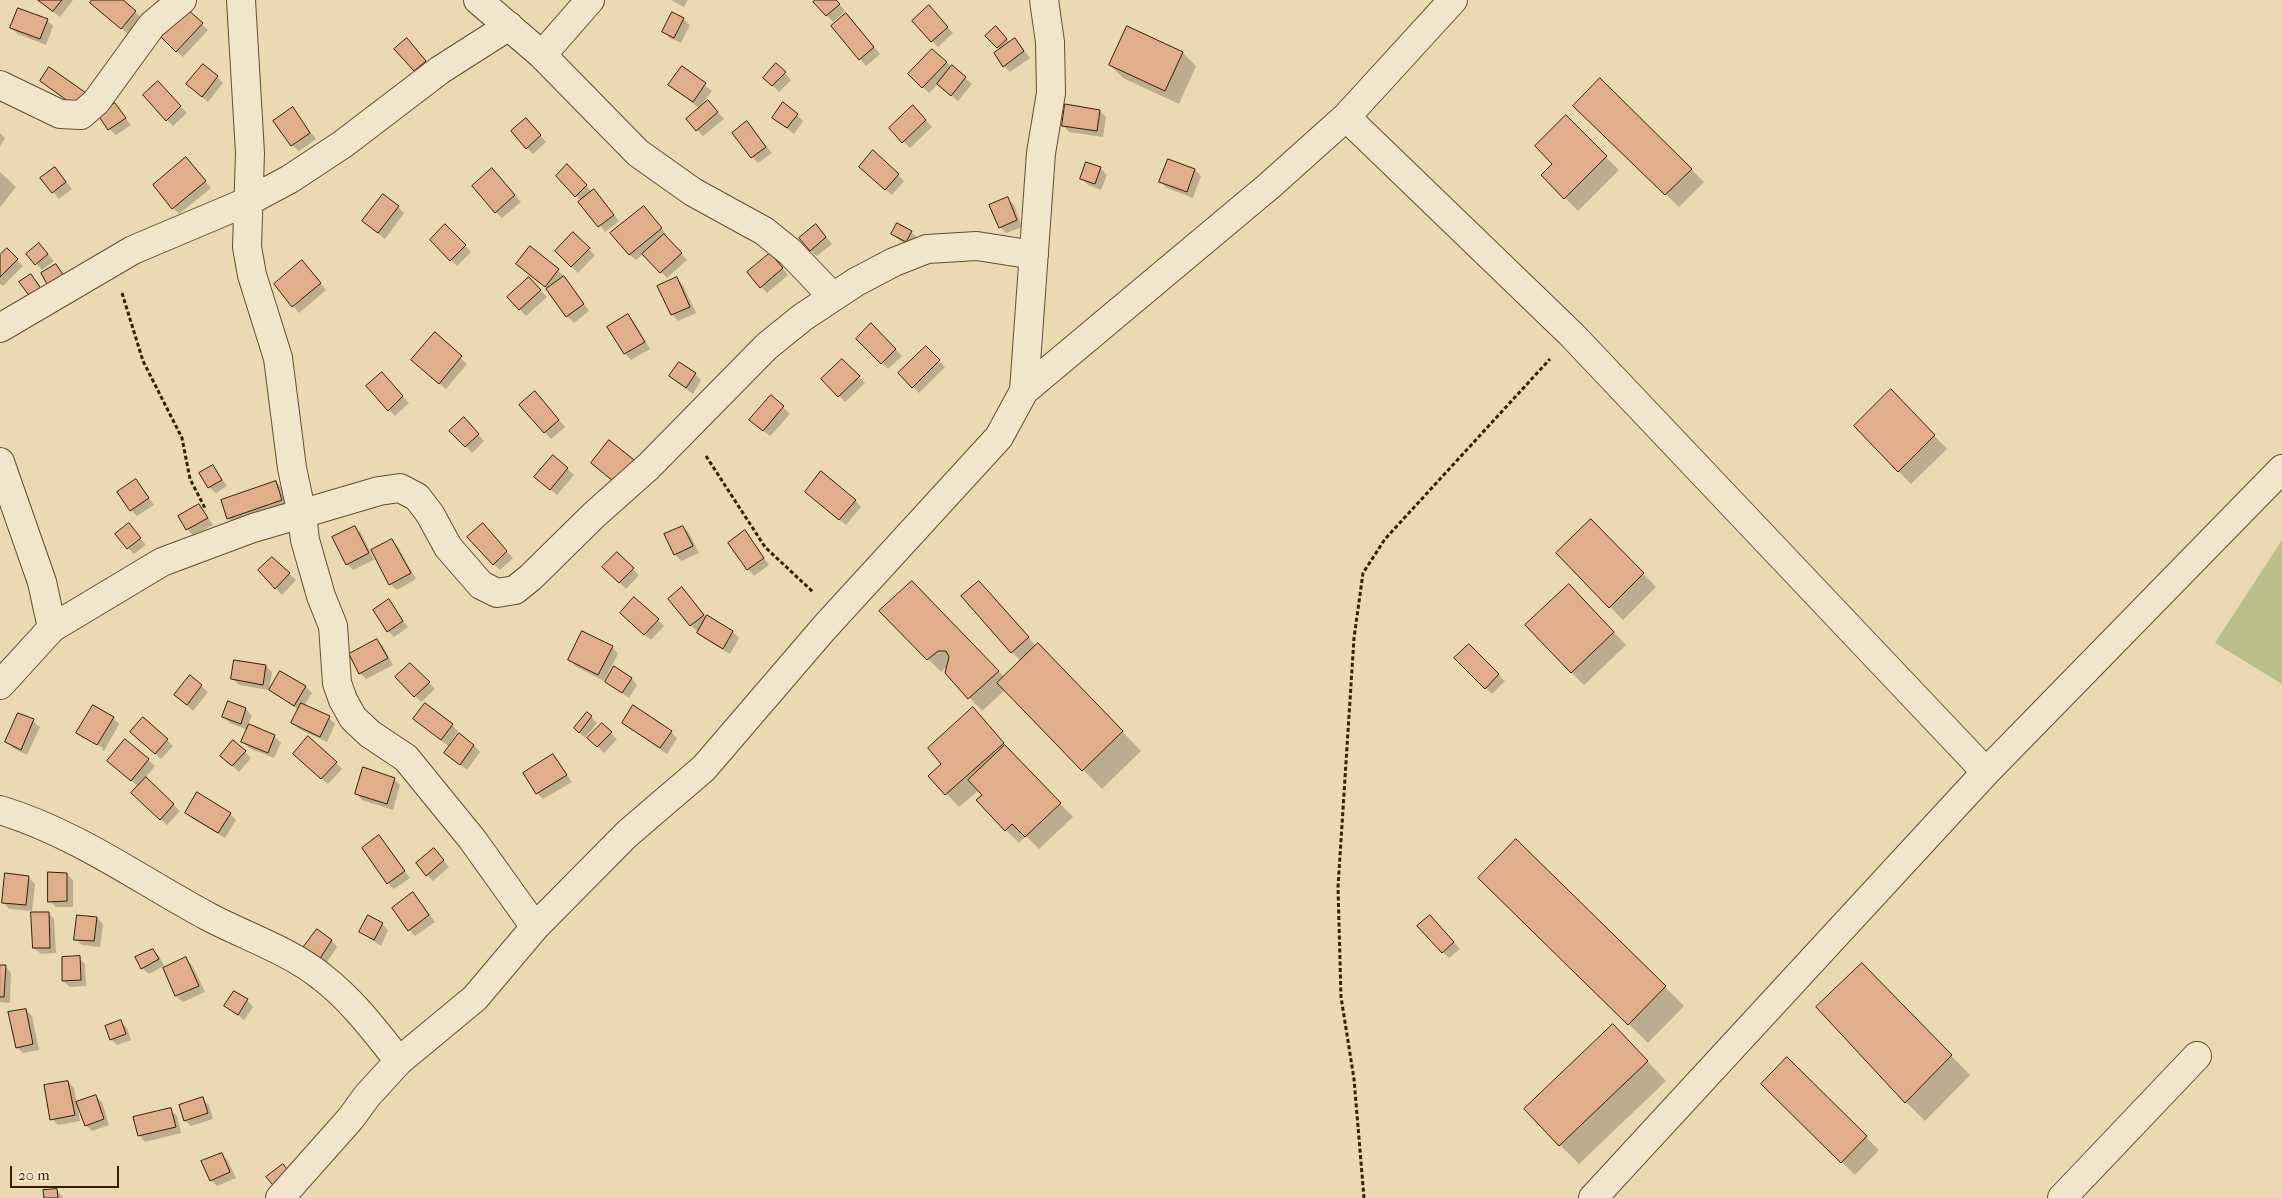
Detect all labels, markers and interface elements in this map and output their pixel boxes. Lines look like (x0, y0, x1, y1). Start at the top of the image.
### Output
scale bar (12, 1156, 121, 1188)
text: 20 m (18, 1166, 50, 1184)

